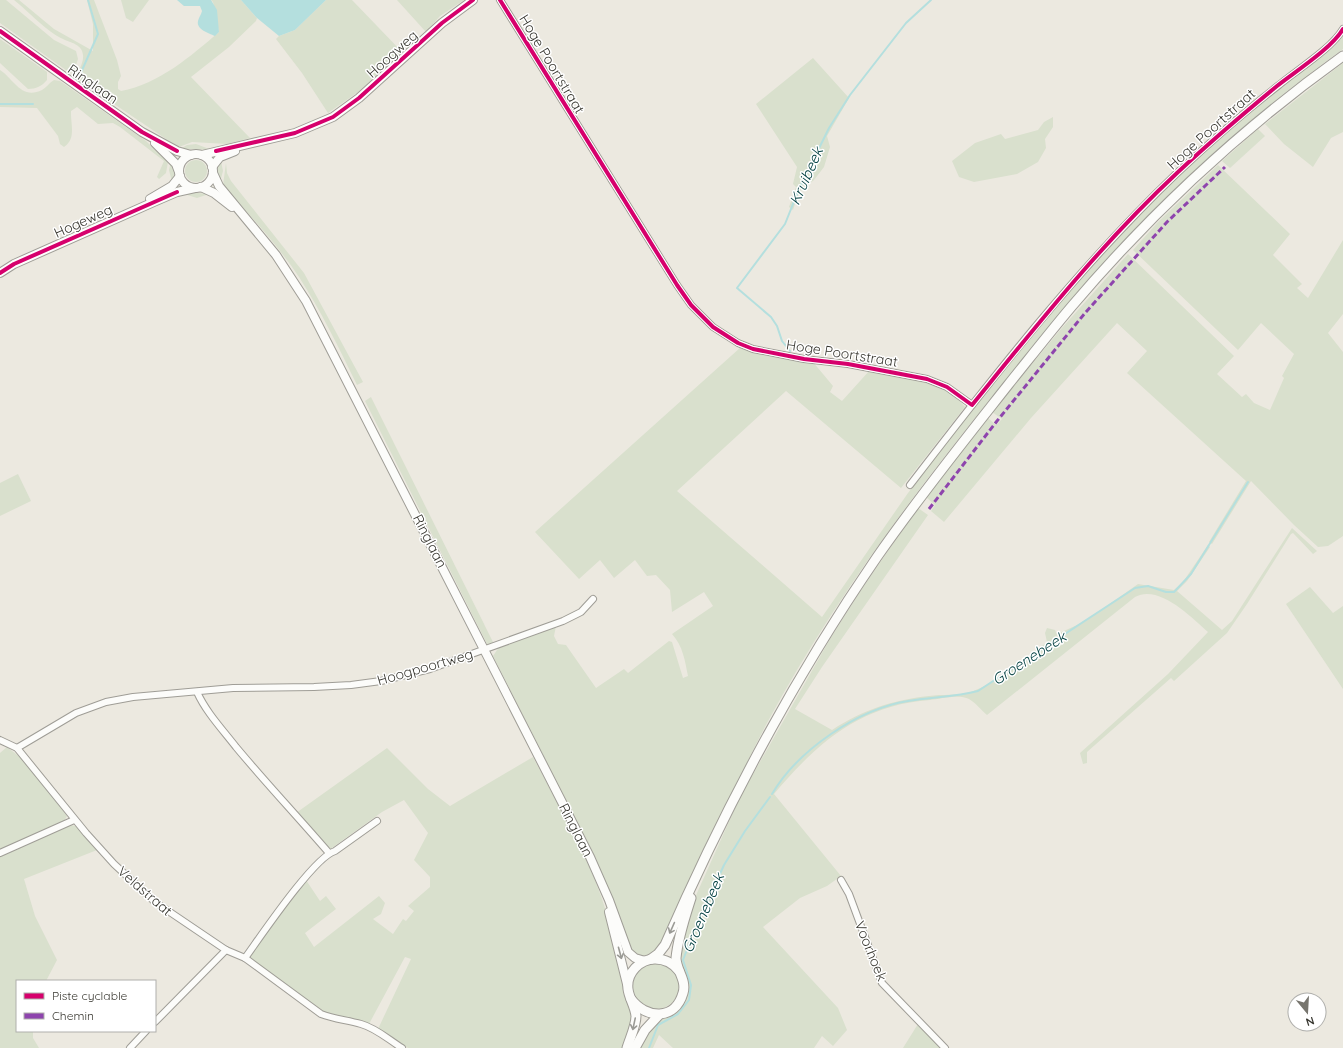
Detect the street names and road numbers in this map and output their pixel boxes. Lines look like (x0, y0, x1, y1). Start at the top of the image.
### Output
street label: Hoge Poortstraat (515, 11, 589, 117)
street label: Hoogweg (363, 26, 421, 82)
street label: Ringlaan (64, 60, 122, 108)
street label: Hoge Poortstraat (1163, 84, 1259, 173)
street label: Hogeweg (51, 200, 115, 242)
street label: Hoge Poortstraat (785, 335, 899, 371)
street label: Ringlaan (409, 511, 451, 571)
street label: Hoogpoortweg (375, 645, 475, 689)
street label: Ringlaan (555, 800, 597, 860)
street label: Veldstraat (114, 862, 176, 920)
street label: Voorhoek (851, 918, 891, 984)

